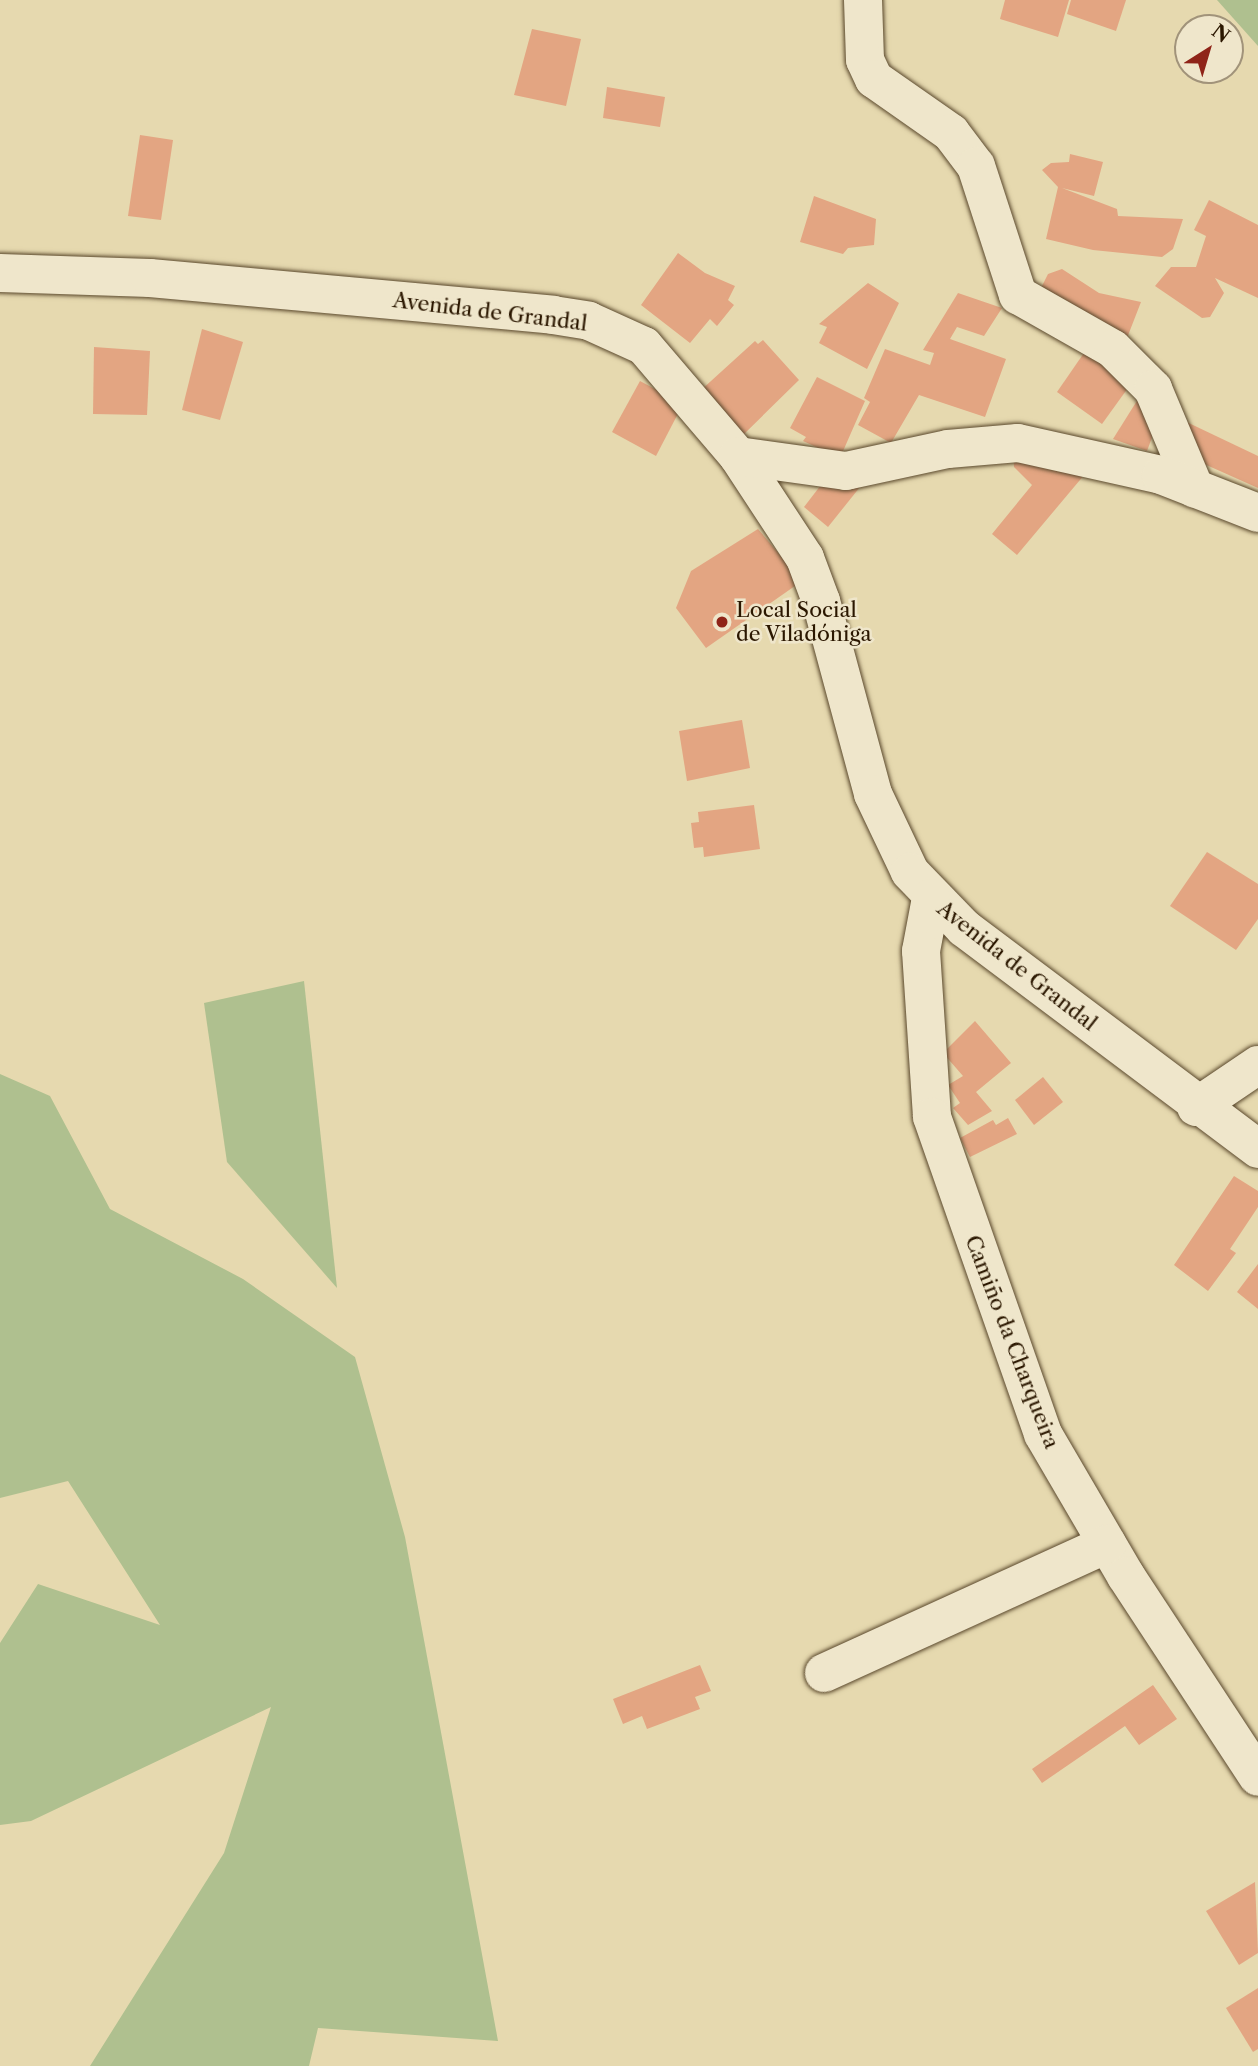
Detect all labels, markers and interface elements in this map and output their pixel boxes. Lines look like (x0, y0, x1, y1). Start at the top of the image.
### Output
north arrow (1174, 14, 1244, 84)
text: N (1207, 19, 1234, 48)
street label: Avenida de Grandal (391, 288, 589, 336)
place label: Local Social de Viladóniga (736, 597, 872, 647)
marker: Local Social de Viladóniga (714, 614, 730, 630)
street label: Avenida de Grandal (932, 896, 1102, 1036)
street label: Camiño da Charqueira (960, 1232, 1064, 1452)

